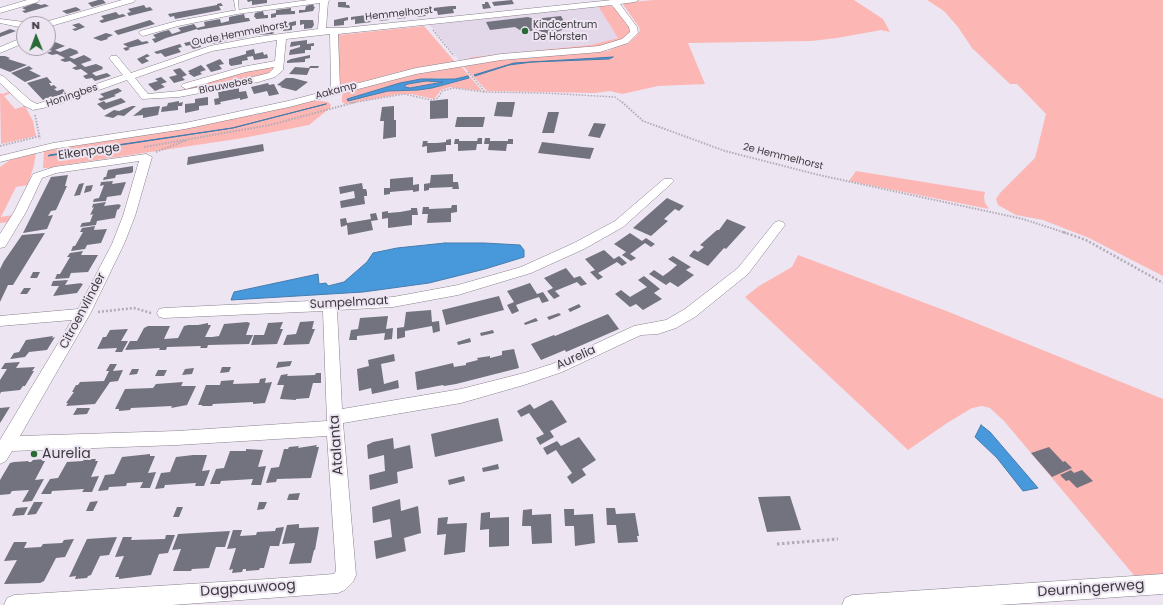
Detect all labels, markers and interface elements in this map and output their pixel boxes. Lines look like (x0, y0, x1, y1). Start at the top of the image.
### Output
street label: Hemmelhorst (365, 4, 433, 24)
north arrow (16, 16, 56, 56)
text: N (32, 17, 40, 33)
street label: Oude Hemmelhorst (191, 19, 289, 49)
place label: Kindcentrum De Horsten (533, 19, 597, 42)
marker: Kindcentrum De Horsten (520, 26, 530, 36)
street label: Blauwebes (198, 75, 254, 97)
street label: Aakamp (314, 80, 358, 102)
street label: Honingbes (45, 82, 99, 110)
street label: Eikenpage (57, 141, 121, 163)
street label: 2e Hemmelhorst (742, 141, 824, 173)
street label: Citroenvlinder (57, 270, 109, 352)
street label: Sumpelmaat (309, 294, 389, 312)
street label: Aurelia (554, 343, 598, 373)
street label: Atalanta (327, 414, 347, 476)
place label: Aurelia (42, 446, 91, 462)
marker: Aurelia (29, 449, 39, 459)
street label: Dagpauwoog (200, 577, 296, 601)
street label: Deurningerweg (1037, 577, 1145, 601)

